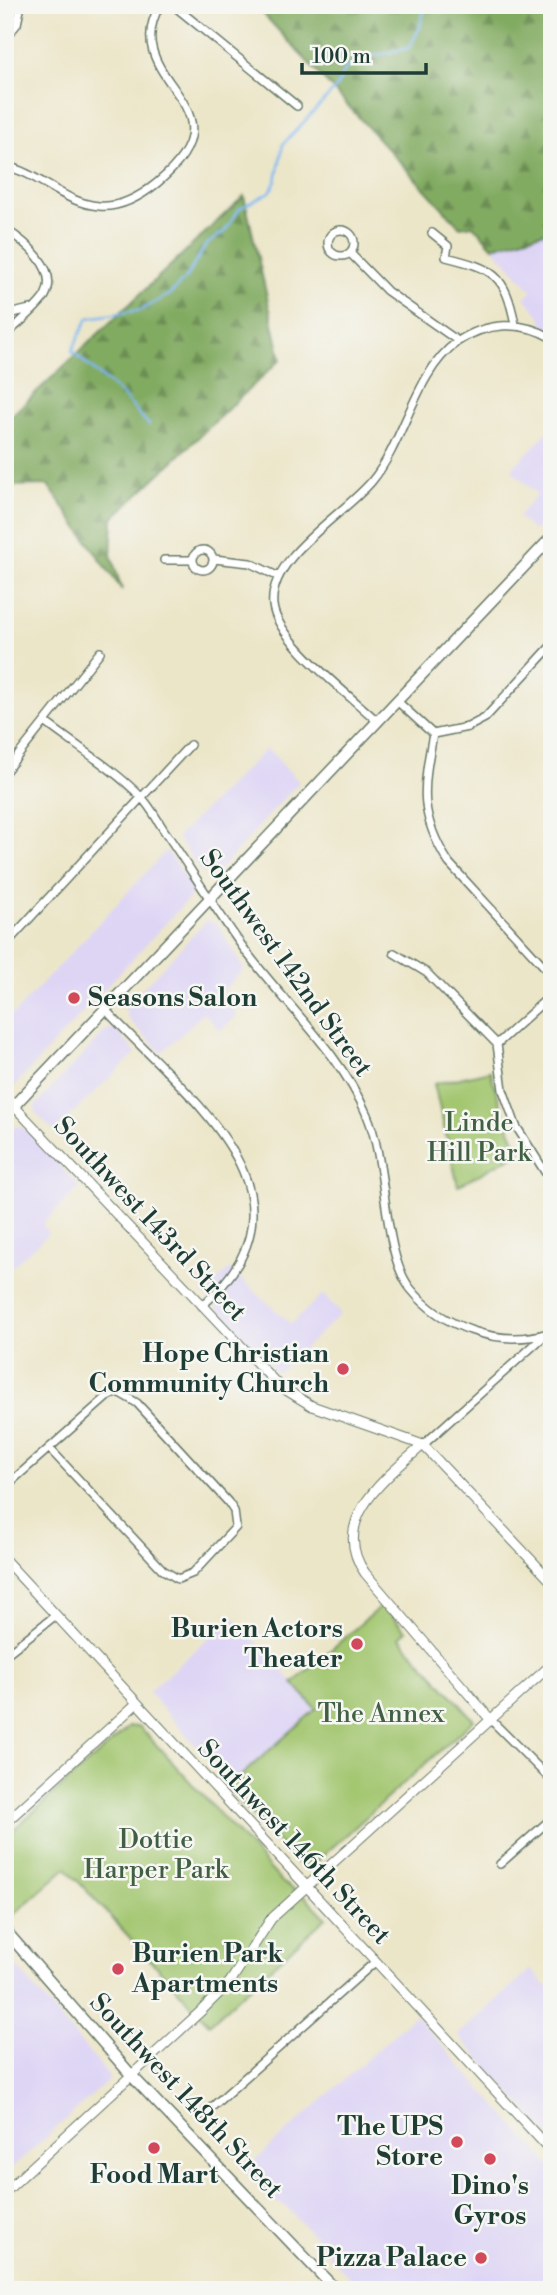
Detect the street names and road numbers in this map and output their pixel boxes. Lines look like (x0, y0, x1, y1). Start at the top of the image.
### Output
street label: Southwest 142nd Street (193, 843, 379, 1083)
street label: Southwest 143rd Street (47, 1110, 253, 1328)
street label: Southwest 146th Street (191, 1733, 397, 1951)
street label: Southwest 148th Street (83, 1987, 289, 2205)

